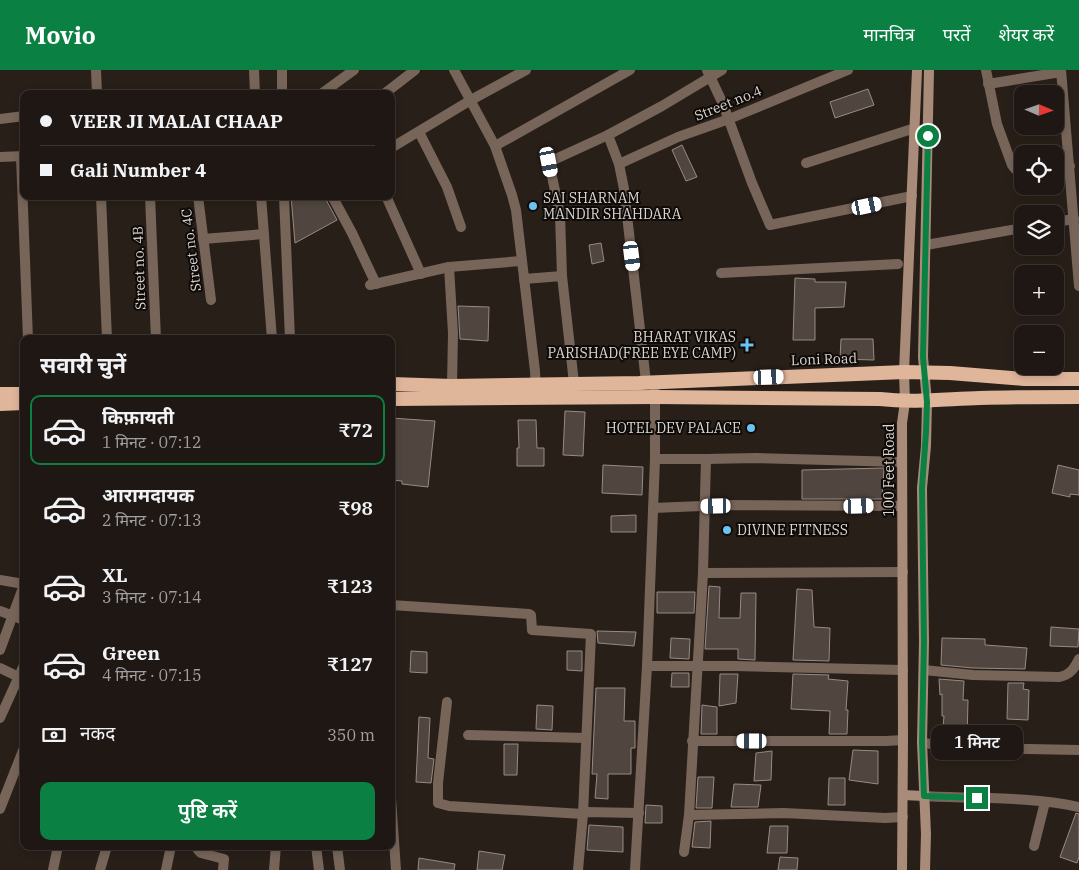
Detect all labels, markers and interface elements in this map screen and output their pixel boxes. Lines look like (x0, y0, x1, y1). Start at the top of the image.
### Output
text: Movio (25, 19, 96, 51)
text: मानचित्र (863, 23, 915, 46)
text: परतें (943, 23, 971, 46)
text: शेयर करें (999, 23, 1054, 46)
street label: Street no.4 (692, 81, 764, 125)
north arrow (1014, 85, 1064, 135)
map controls (1014, 85, 1064, 375)
text: VEER JI MALAI CHAAP (70, 109, 283, 133)
route start (917, 125, 939, 147)
button: locate (1014, 145, 1064, 195)
car (538, 146, 559, 178)
text: Gali Number 4 (70, 158, 206, 182)
place label: SAI SHARNAM MANDIR SHAHDARA (543, 189, 682, 223)
car (850, 196, 883, 216)
marker: SAI SHARNAM MANDIR SHAHDARA (527, 200, 539, 212)
button: layers (1014, 205, 1064, 255)
street label: Street no. 4C (177, 207, 205, 293)
street label: Street no. 4B (129, 226, 149, 310)
car (622, 240, 641, 272)
button: + (1014, 265, 1064, 315)
button: − (1014, 325, 1064, 375)
place label: BHARAT VIKAS PARISHAD(FREE EYE CAMP) (547, 328, 736, 362)
marker: BHARAT VIKAS PARISHAD(FREE EYE CAMP) (740, 338, 754, 352)
street label: Loni Road (791, 349, 858, 369)
text: सवारी चुनें (40, 350, 126, 379)
car (753, 369, 784, 385)
text: किफ़ायती (102, 405, 174, 429)
icon: car (42, 408, 87, 453)
text: ₹72 (338, 418, 373, 442)
place label: HOTEL DEV PALACE (606, 419, 741, 437)
marker: HOTEL DEV PALACE (745, 422, 757, 434)
street label: 100 Feet Road (880, 423, 898, 517)
text: 1 मिनट · 07:12 (102, 432, 202, 452)
text: आरामदायक (102, 483, 194, 507)
icon: car (42, 486, 87, 531)
text: ₹98 (338, 496, 373, 520)
car (700, 498, 731, 514)
car (843, 498, 874, 514)
text: 2 मिनट · 07:13 (102, 510, 202, 530)
place label: DIVINE FITNESS (737, 521, 848, 539)
marker: DIVINE FITNESS (721, 524, 733, 536)
text: XL (102, 563, 128, 587)
icon: car (42, 564, 87, 609)
text: ₹123 (327, 574, 373, 598)
text: 3 मिनट · 07:14 (102, 587, 202, 607)
text: Green (102, 641, 160, 665)
icon: car (42, 642, 87, 687)
text: ₹127 (327, 652, 373, 676)
text: 4 मिनट · 07:15 (102, 665, 202, 685)
icon: cash (40, 721, 68, 749)
text: नकद (80, 721, 115, 745)
text: 350 m (327, 725, 375, 745)
callout: 1 मिनट (931, 726, 1023, 760)
text: 1 मिनट (954, 732, 1000, 752)
car (737, 734, 767, 749)
button: पुष्टि करें (40, 782, 375, 840)
route end (966, 787, 988, 809)

